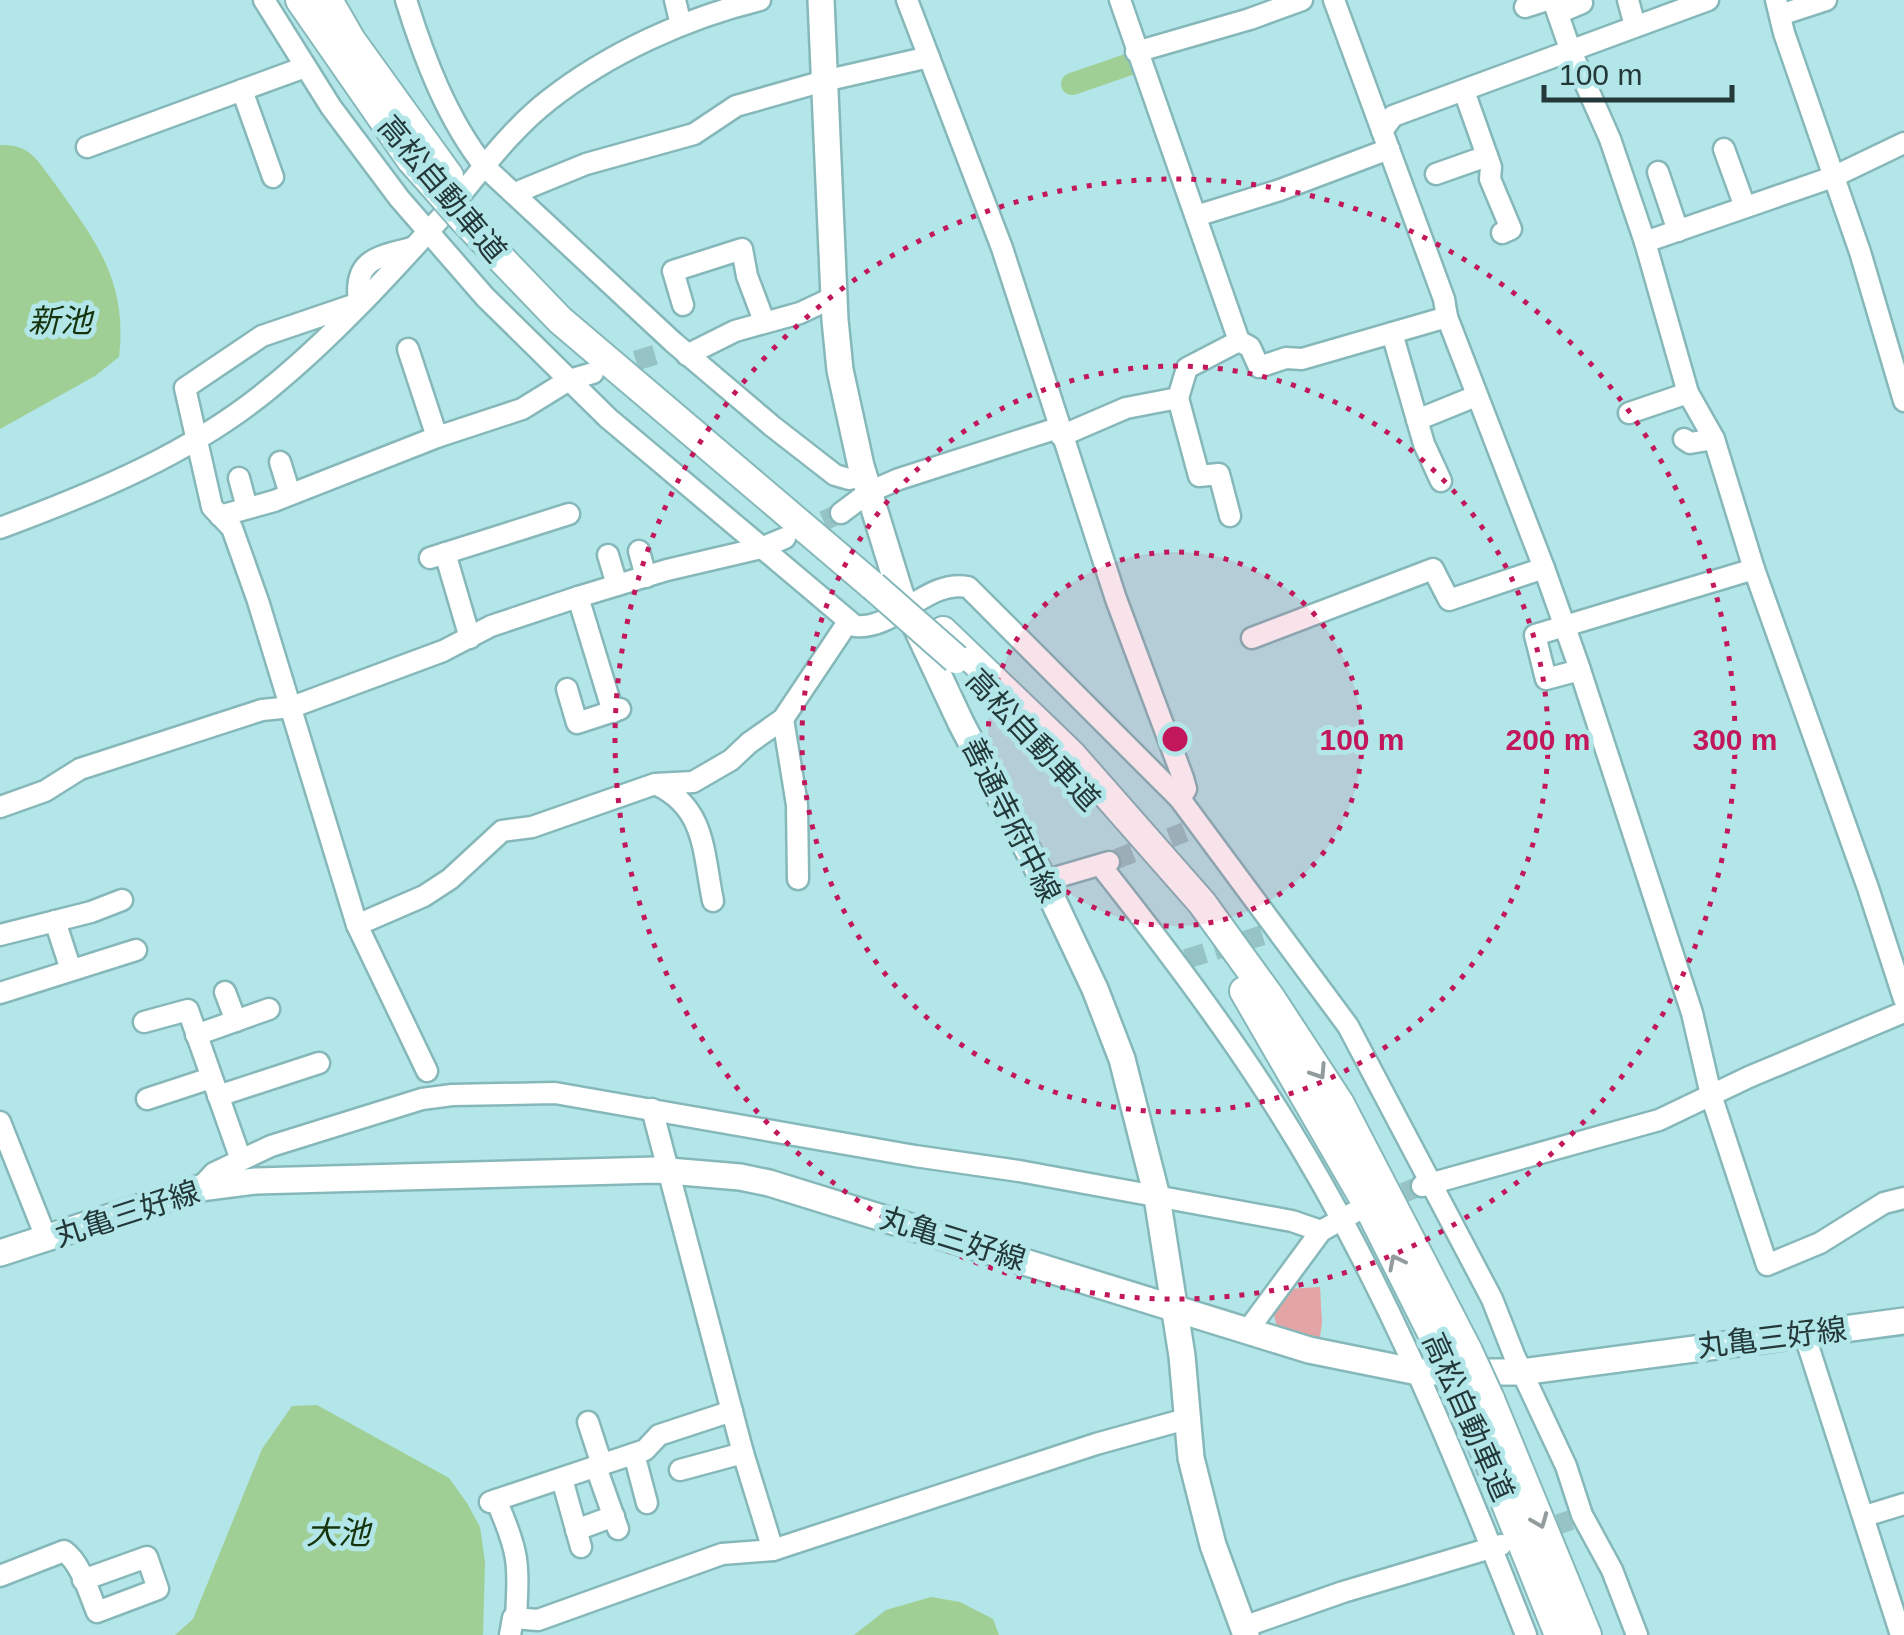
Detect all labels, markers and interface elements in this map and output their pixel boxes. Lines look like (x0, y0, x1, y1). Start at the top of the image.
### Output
scale bar (1544, 40, 1732, 102)
text: 100 m (1559, 58, 1642, 91)
street label: 高松自動車道 (372, 109, 513, 268)
water label: 新池 (28, 303, 95, 339)
street label: 高松自動車道 (960, 663, 1107, 817)
centre of rings (1157, 721, 1193, 757)
text: 100 m (1319, 723, 1405, 756)
text: 200 m (1505, 723, 1591, 756)
text: 300 m (1692, 723, 1778, 756)
street label: 善通寺府中線 (956, 732, 1067, 907)
one-way arrow (1306, 1061, 1325, 1079)
street label: 丸亀三好線 (50, 1175, 203, 1252)
street label: 丸亀三好線 (877, 1201, 1030, 1276)
one-way arrow (1388, 1254, 1408, 1272)
street label: 丸亀三好線 (1695, 1312, 1848, 1363)
street label: 高松自動車道 (1417, 1328, 1520, 1506)
one-way arrow (1529, 1511, 1549, 1529)
water label: 大池 (306, 1515, 373, 1551)

